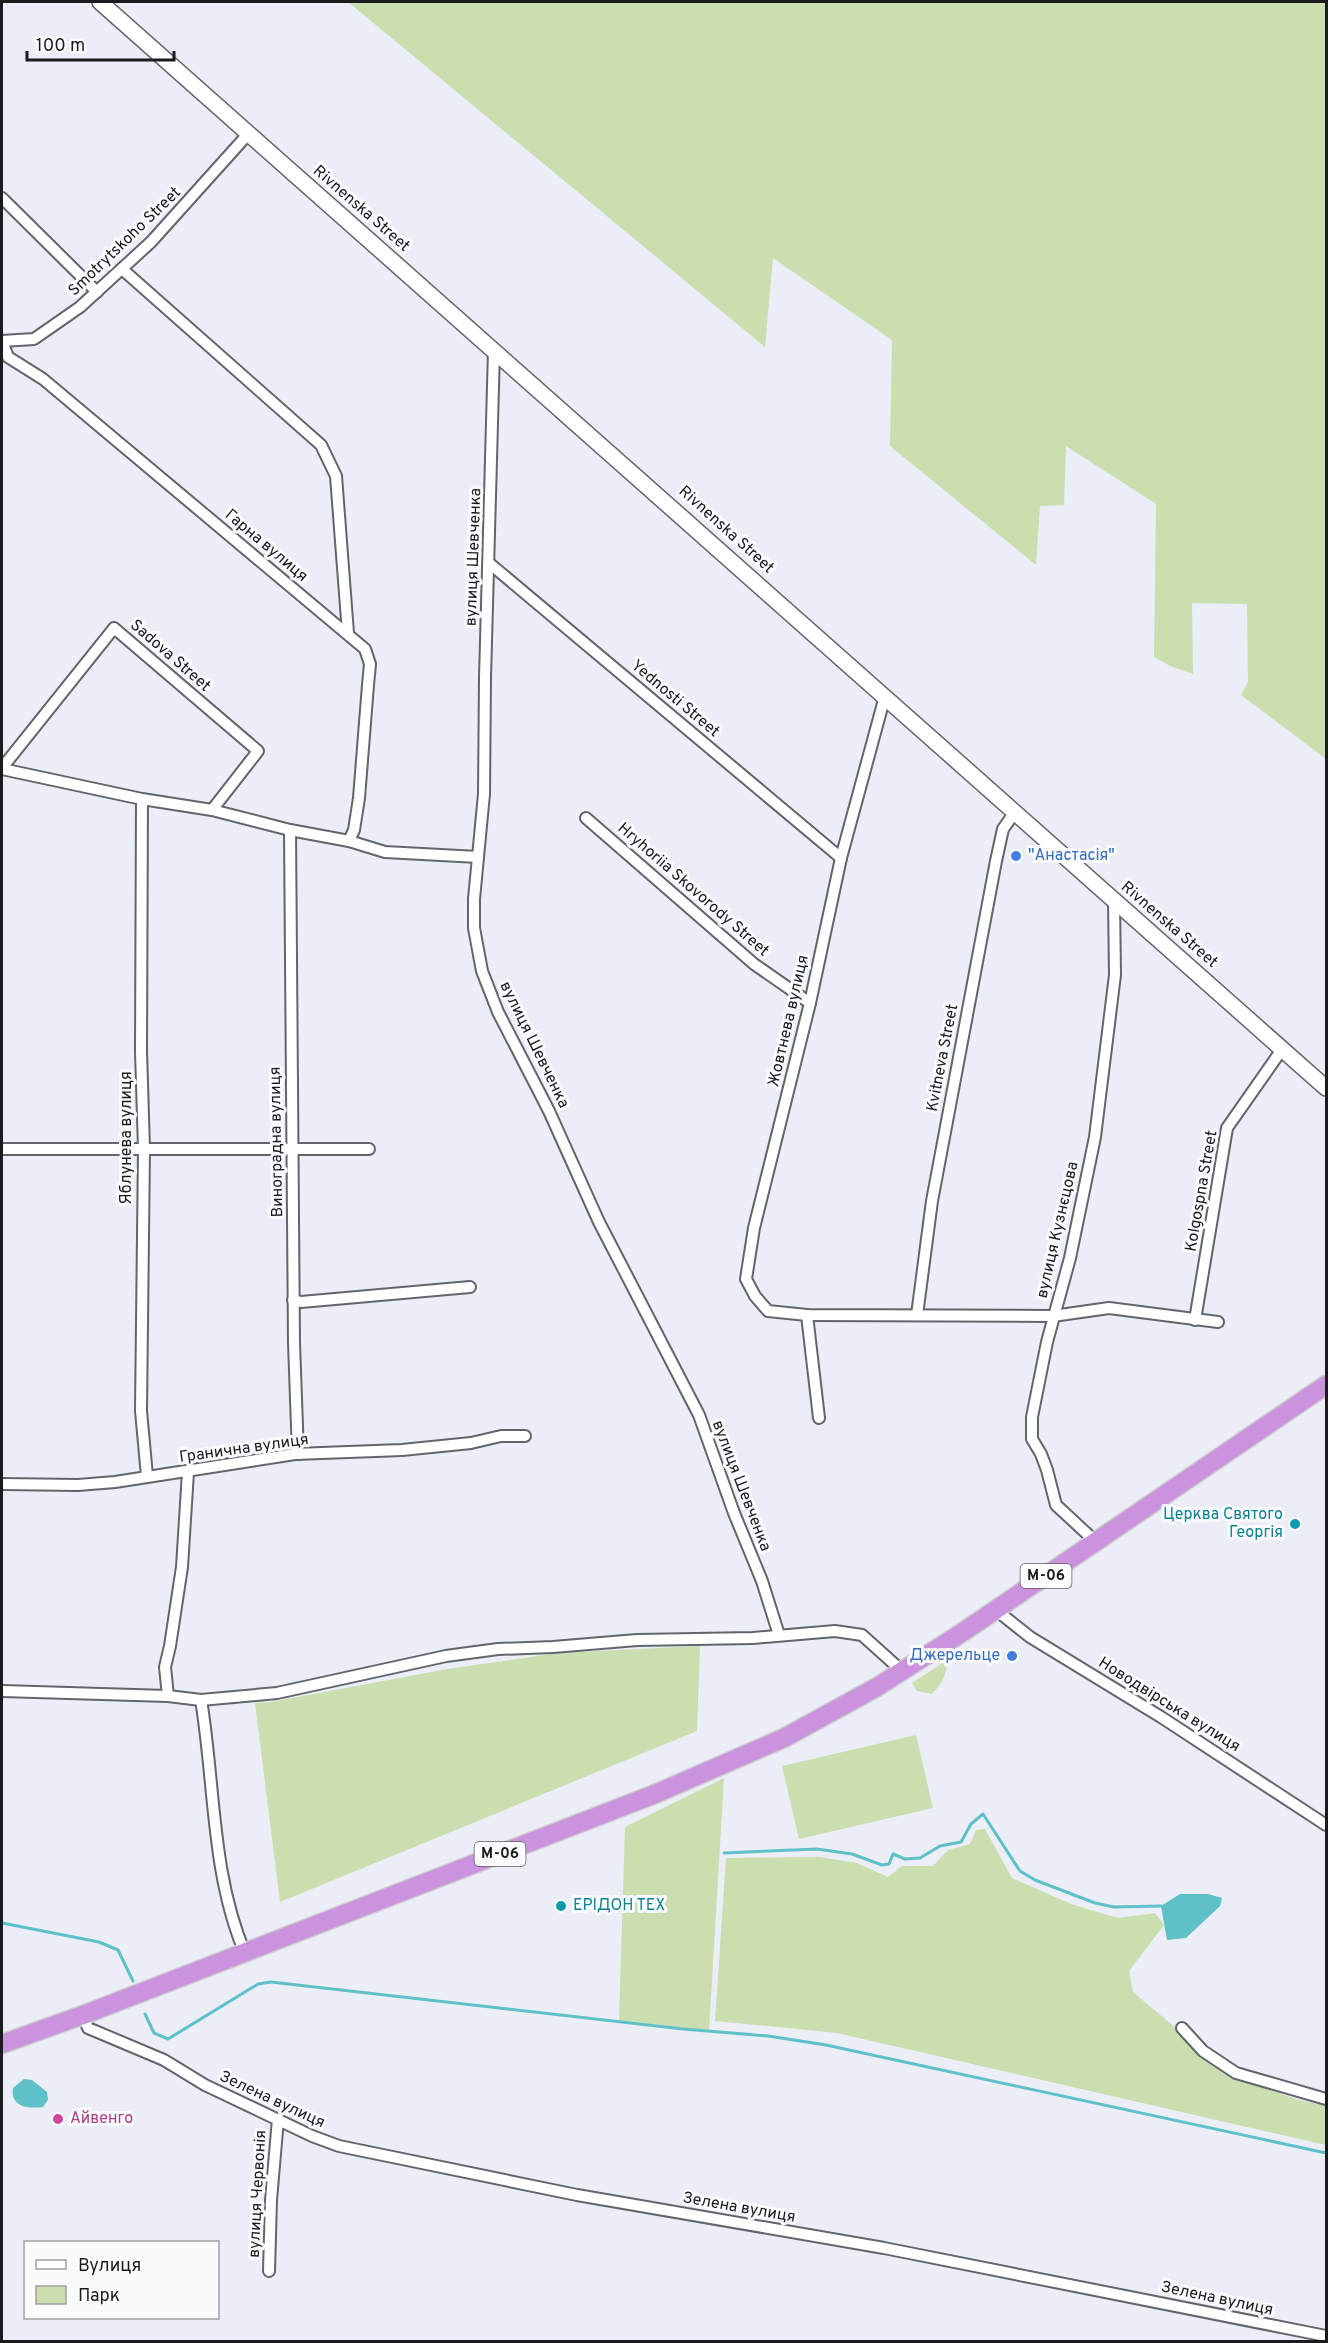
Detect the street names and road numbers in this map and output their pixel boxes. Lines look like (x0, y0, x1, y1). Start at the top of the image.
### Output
street label: Rivnenska Street (308, 161, 414, 257)
street label: Smotrytskoho Street (65, 183, 185, 301)
street label: Rivnenska Street (674, 482, 778, 578)
street label: вулиця Шевченка (462, 487, 486, 627)
street label: Гарна вулиця (220, 505, 312, 587)
street label: Sadova Street (126, 616, 214, 696)
street label: Yednosti Street (627, 656, 723, 742)
street label: Hryhoriia Skovorody Street (613, 819, 773, 961)
street label: Rivnenska Street (1116, 877, 1222, 973)
street label: Жовтнева вулиця (764, 953, 814, 1089)
street label: вулиця Шевченка (495, 978, 573, 1112)
street label: Kvitneva Street (923, 1002, 963, 1114)
street label: Виноградна вулиця (266, 1067, 288, 1217)
street label: Яблунева вулиця (117, 1071, 137, 1205)
street label: Kolgospna Street (1181, 1129, 1223, 1253)
street label: вулиця Кузнєцова (1033, 1160, 1083, 1300)
street label: вулиця Шевченка (707, 1418, 775, 1554)
street label: Гранична вулиця (178, 1430, 310, 1468)
road number: М-06 (1020, 1564, 1072, 1588)
street label: Новодвірська вулиця (1094, 1653, 1244, 1757)
road number: М-06 (474, 1842, 526, 1866)
street label: Зелена вулиця (216, 2067, 328, 2133)
street label: вулиця Червонія (245, 2130, 271, 2258)
street label: Зелена вулиця (681, 2188, 797, 2228)
street label: Зелена вулиця (1159, 2277, 1275, 2321)

